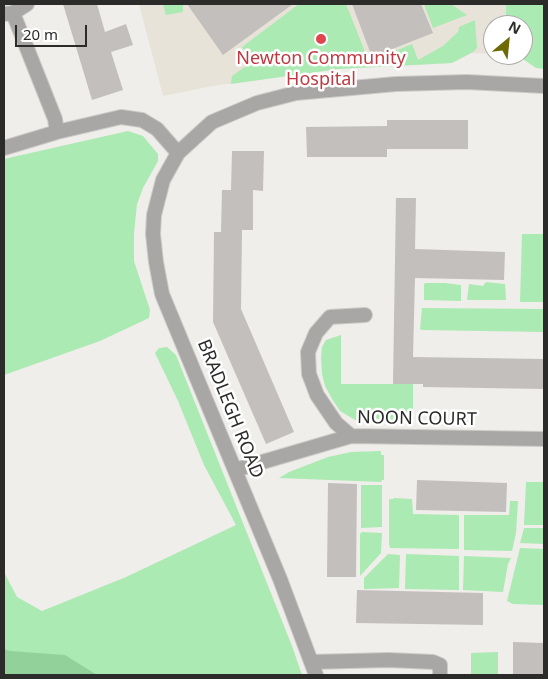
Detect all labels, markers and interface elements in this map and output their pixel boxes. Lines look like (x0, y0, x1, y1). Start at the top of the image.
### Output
scale bar (18, 15, 90, 47)
north arrow (483, 15, 533, 65)
text: N (505, 16, 524, 38)
text: 20 m (23, 24, 58, 44)
marker: Newton Community Hospital (314, 32, 328, 46)
place label: Newton Community Hospital (236, 48, 406, 90)
street label: BRADLEGH ROAD (192, 337, 268, 481)
street label: NOON COURT (357, 407, 477, 431)

